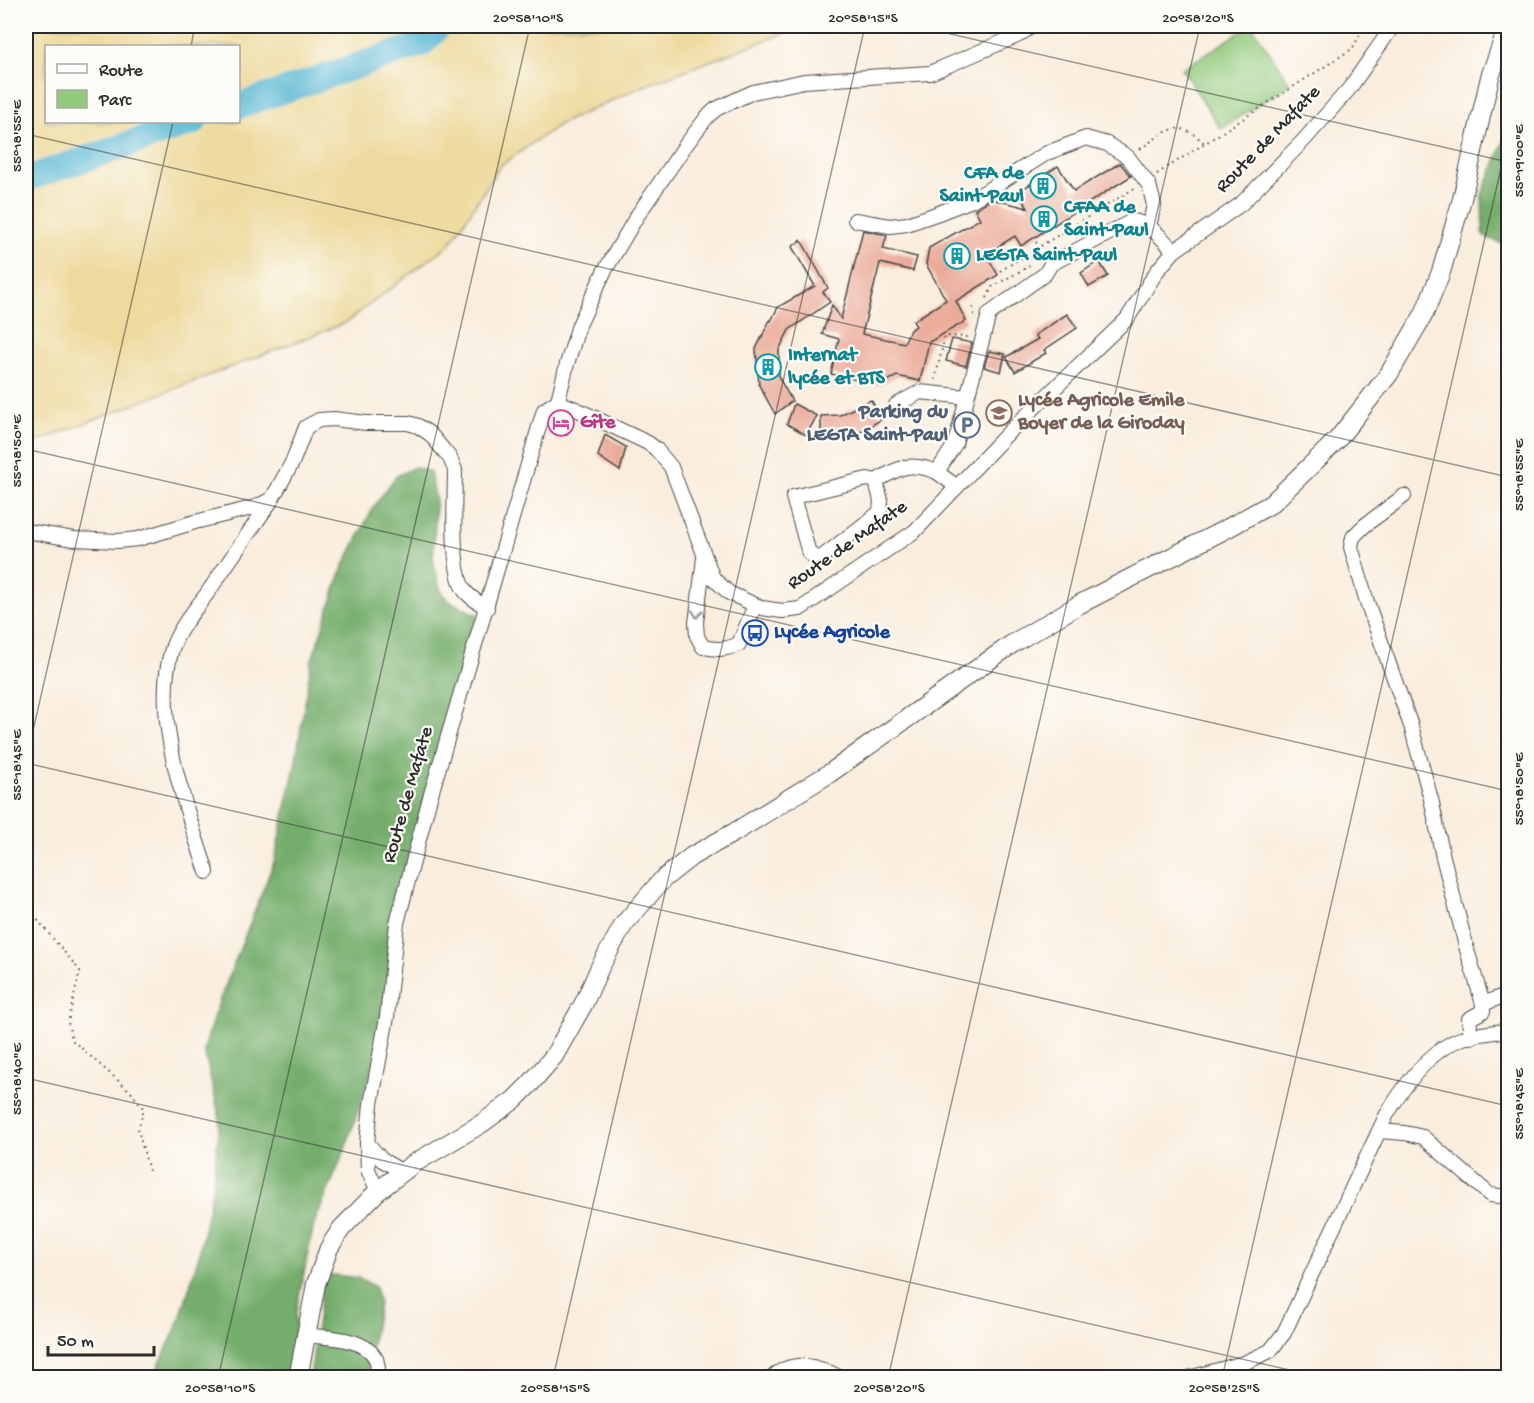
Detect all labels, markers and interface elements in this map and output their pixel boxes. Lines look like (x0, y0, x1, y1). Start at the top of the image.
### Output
text: 20°58'10"S (493, 10, 563, 28)
text: 20°58'15"S (828, 10, 898, 28)
text: 20°58'20"S (1162, 10, 1234, 28)
legend (45, 45, 240, 123)
text: Route (99, 61, 144, 82)
street label: Route de Mafate (1212, 81, 1327, 199)
text: Parc (98, 91, 132, 112)
text: 55°18'55"E (9, 99, 27, 172)
text: 55°19'00"E (1511, 124, 1529, 197)
place label: CFA de Saint-Paul (939, 163, 1025, 209)
building icon: CFA de Saint-Paul (1028, 171, 1058, 201)
place label: CFAA de Saint-Paul (1063, 197, 1149, 243)
building icon: CFAA de Saint-Paul (1029, 204, 1059, 234)
building icon: LEGTA Saint-Paul (942, 241, 972, 271)
place label: LEGTA Saint-Paul (976, 245, 1118, 268)
place label: Internat lycée et BTS (787, 345, 886, 391)
building icon: Internat lycée et BTS (753, 352, 783, 382)
place label: Lycée Agricole Emile Boyer de la Giroday (1017, 390, 1185, 436)
school or university icon: Lycée Agricole Emile Boyer de la Giroday (984, 398, 1014, 428)
place label: Parking du LEGTA Saint-Paul (807, 402, 949, 448)
hotel icon: Gîte (546, 408, 576, 438)
parking icon: Parking du LEGTA Saint-Paul (952, 410, 982, 440)
place label: Gîte (580, 412, 616, 435)
text: 55°18'50"E (9, 414, 27, 487)
text: 55°18'55"E (1511, 438, 1529, 511)
street label: Route de Mafate (784, 496, 913, 596)
one-way arrow (692, 610, 704, 619)
bus stop icon: Lycée Agricole (740, 618, 770, 648)
place label: Lycée Agricole (774, 622, 891, 645)
street label: Route de Mafate (379, 723, 440, 866)
text: 55°18'45"E (9, 729, 27, 801)
text: 55°18'50"E (1511, 752, 1529, 825)
text: 55°18'40"E (9, 1042, 27, 1115)
text: 55°18'45"E (1511, 1068, 1529, 1140)
scale bar (48, 1319, 154, 1357)
text: 50 m (57, 1332, 94, 1353)
text: 20°58'10"S (185, 1380, 255, 1398)
text: 20°58'15"S (520, 1380, 590, 1398)
text: 20°58'20"S (853, 1380, 925, 1398)
text: 20°58'25"S (1189, 1380, 1260, 1398)

